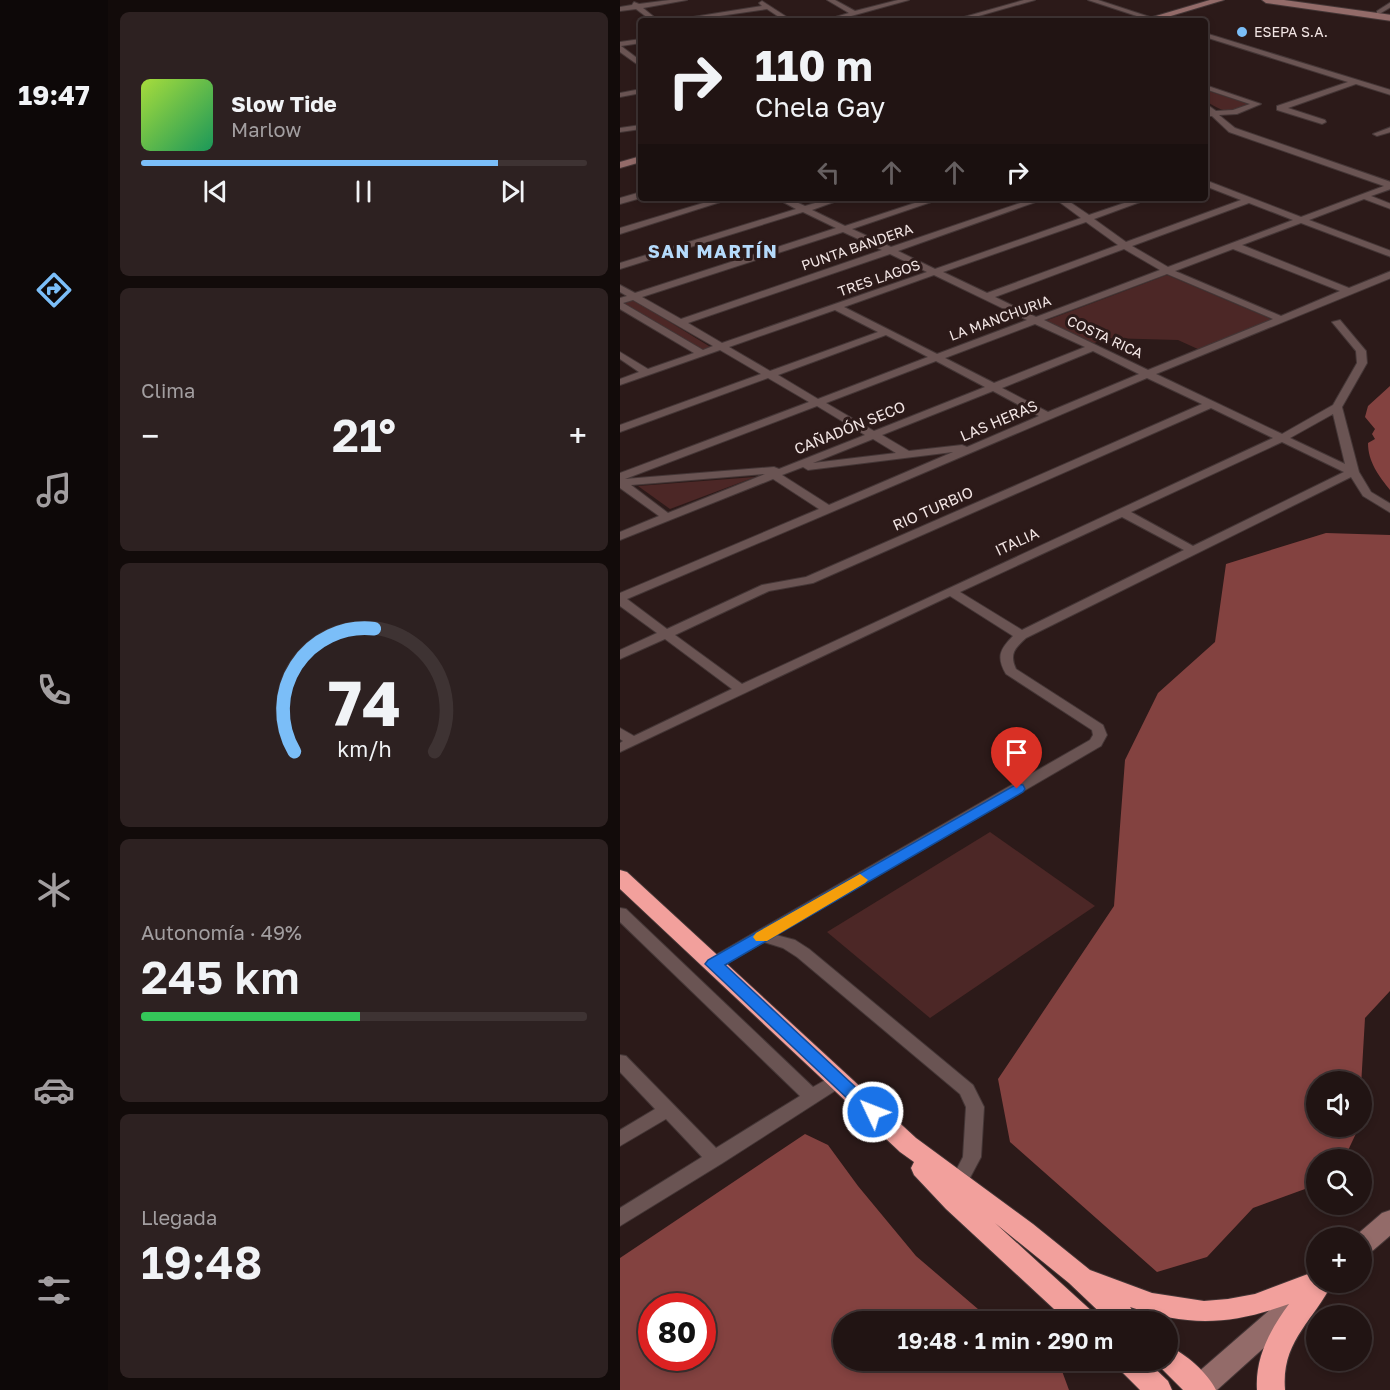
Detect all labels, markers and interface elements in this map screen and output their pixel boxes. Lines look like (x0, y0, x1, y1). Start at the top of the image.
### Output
place label: ESEPA S.A. (1254, 23, 1328, 40)
marker: ESEPA S.A. (1235, 25, 1249, 39)
text: 110 m (755, 40, 873, 90)
icon: right (656, 42, 734, 120)
text: 19:47 (18, 79, 90, 111)
text: Slow Tide (231, 90, 337, 117)
text: Chela Gay (755, 91, 885, 123)
text: Marlow (231, 117, 302, 141)
icon: left (812, 156, 845, 189)
icon: ahead (875, 156, 908, 189)
icon: ahead (938, 156, 971, 189)
icon: right (1001, 156, 1034, 189)
icon: previous (199, 175, 232, 208)
icon: pause (347, 175, 380, 208)
icon: next (496, 175, 529, 208)
street label: PUNTA BANDERA (799, 219, 915, 274)
district label: SAN MARTÍN (648, 240, 778, 262)
street label: TRES LAGOS (835, 255, 922, 300)
icon: directions (33, 269, 75, 311)
street label: LA MANCHURIA (947, 291, 1054, 344)
street label: COSTA RICA (1065, 312, 1146, 362)
text: Clima (141, 378, 195, 402)
street label: LAS HERAS (957, 396, 1040, 444)
street label: CAÑADÓN SECO (791, 397, 908, 458)
text: 21° (332, 408, 396, 462)
text: − (141, 416, 159, 455)
text: + (569, 416, 587, 455)
icon: music (33, 469, 75, 511)
street label: RIO TURBIO (890, 482, 976, 534)
street label: ITALIA (992, 523, 1041, 559)
text: 74 (327, 665, 400, 740)
icon: phone (33, 669, 75, 711)
pin (991, 727, 1042, 789)
text: km/h (337, 736, 391, 762)
icon: arrive (1000, 736, 1033, 769)
icon: climate (33, 869, 75, 911)
text: Autonomía · 49% (141, 920, 302, 944)
text: 245 km (141, 950, 300, 1004)
icon: car (33, 1069, 75, 1111)
map controls (1306, 1071, 1372, 1371)
button: sound (1306, 1071, 1372, 1137)
position arrow (841, 1080, 905, 1144)
button: search (1306, 1149, 1372, 1215)
text: Llegada (141, 1205, 217, 1229)
button: + (1306, 1227, 1372, 1293)
text: 19:48 (141, 1235, 262, 1289)
icon: filters (33, 1269, 75, 1311)
speed limit sign: 80 (638, 1293, 716, 1371)
button: − (1306, 1305, 1372, 1371)
text: 19:48 · 1 min · 290 m (898, 1327, 1113, 1354)

